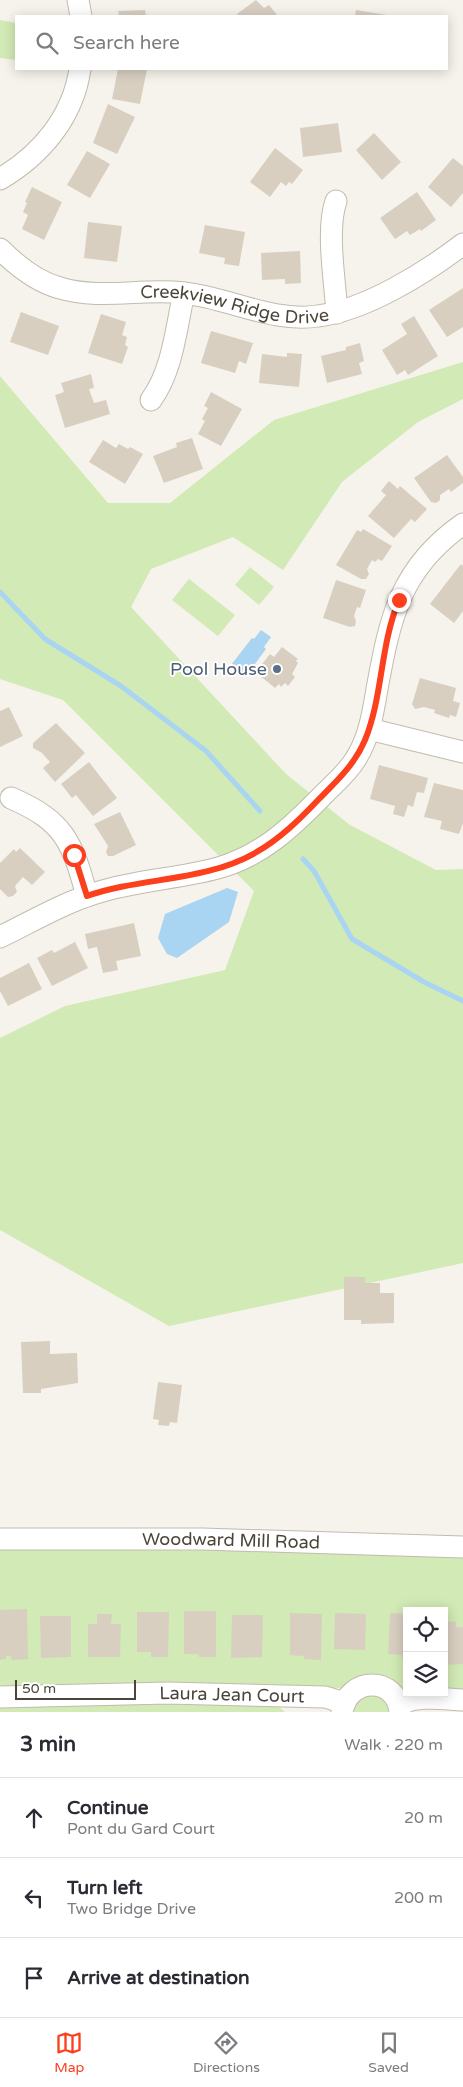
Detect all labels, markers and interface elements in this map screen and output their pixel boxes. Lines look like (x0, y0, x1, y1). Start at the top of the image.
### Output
search box (15, 15, 448, 70)
icon: search (33, 29, 61, 57)
text: Search here (73, 32, 180, 54)
street label: Creekview Ridge Drive (140, 281, 331, 328)
route end (388, 589, 411, 612)
place label: Pool House (170, 658, 267, 680)
marker: Pool House (271, 663, 283, 675)
route start (63, 844, 86, 867)
street label: Woodward Mill Road (142, 1528, 320, 1554)
map controls (403, 1607, 448, 1697)
button: locate (403, 1607, 448, 1652)
button: layers (403, 1652, 448, 1697)
scale bar (15, 1677, 136, 1700)
text: 50 m (22, 1680, 56, 1697)
street label: Laura Jean Court (159, 1682, 305, 1707)
text: 3 min (20, 1732, 76, 1757)
text: Walk · 220 m (344, 1735, 443, 1755)
text: Continue (67, 1797, 149, 1819)
icon: ahead (20, 1804, 48, 1832)
text: 20 m (404, 1808, 443, 1828)
text: Pont du Gard Court (67, 1819, 215, 1839)
text: Turn left (67, 1877, 143, 1899)
icon: left (20, 1884, 48, 1912)
text: 200 m (394, 1888, 443, 1908)
text: Two Bridge Drive (67, 1899, 196, 1919)
icon: arrive (20, 1964, 48, 1992)
text: Arrive at destination (67, 1967, 250, 1989)
tab: Map (54, 2029, 84, 2076)
tab: Directions (193, 2029, 260, 2076)
tab: Saved (368, 2029, 409, 2076)

